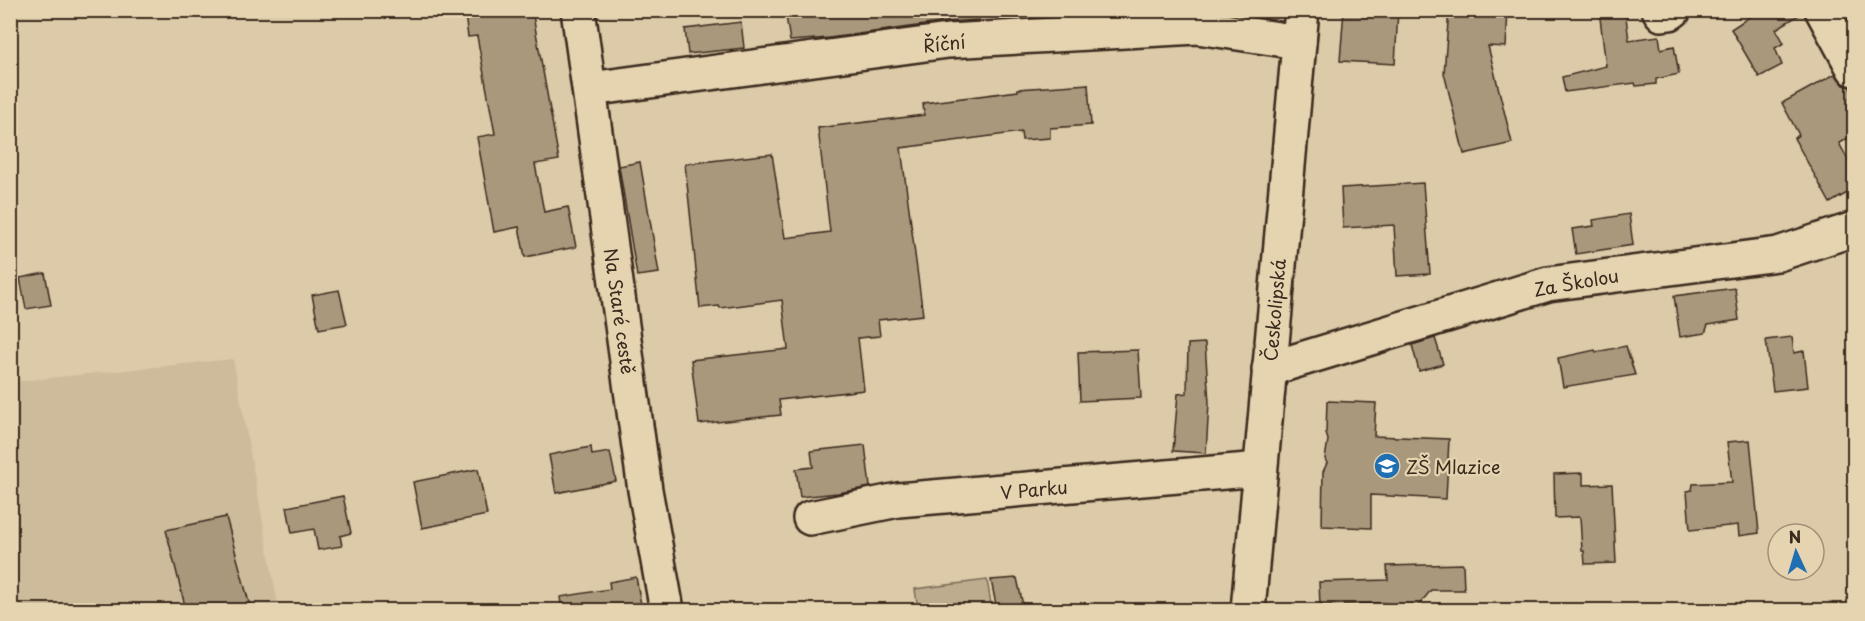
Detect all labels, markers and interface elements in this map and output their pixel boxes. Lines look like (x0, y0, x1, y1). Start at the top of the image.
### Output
street label: Říční (922, 27, 967, 59)
street label: Na Staré cestě (598, 246, 642, 376)
street label: Českolipská (1256, 257, 1292, 362)
street label: Za Školou (1531, 261, 1621, 303)
school or university icon: ZŠ Mlazice (1372, 451, 1402, 481)
place label: ZŠ Mlazice (1406, 453, 1500, 480)
street label: V Parku (999, 473, 1069, 505)
north arrow (1766, 522, 1826, 582)
text: N (1788, 524, 1802, 548)

